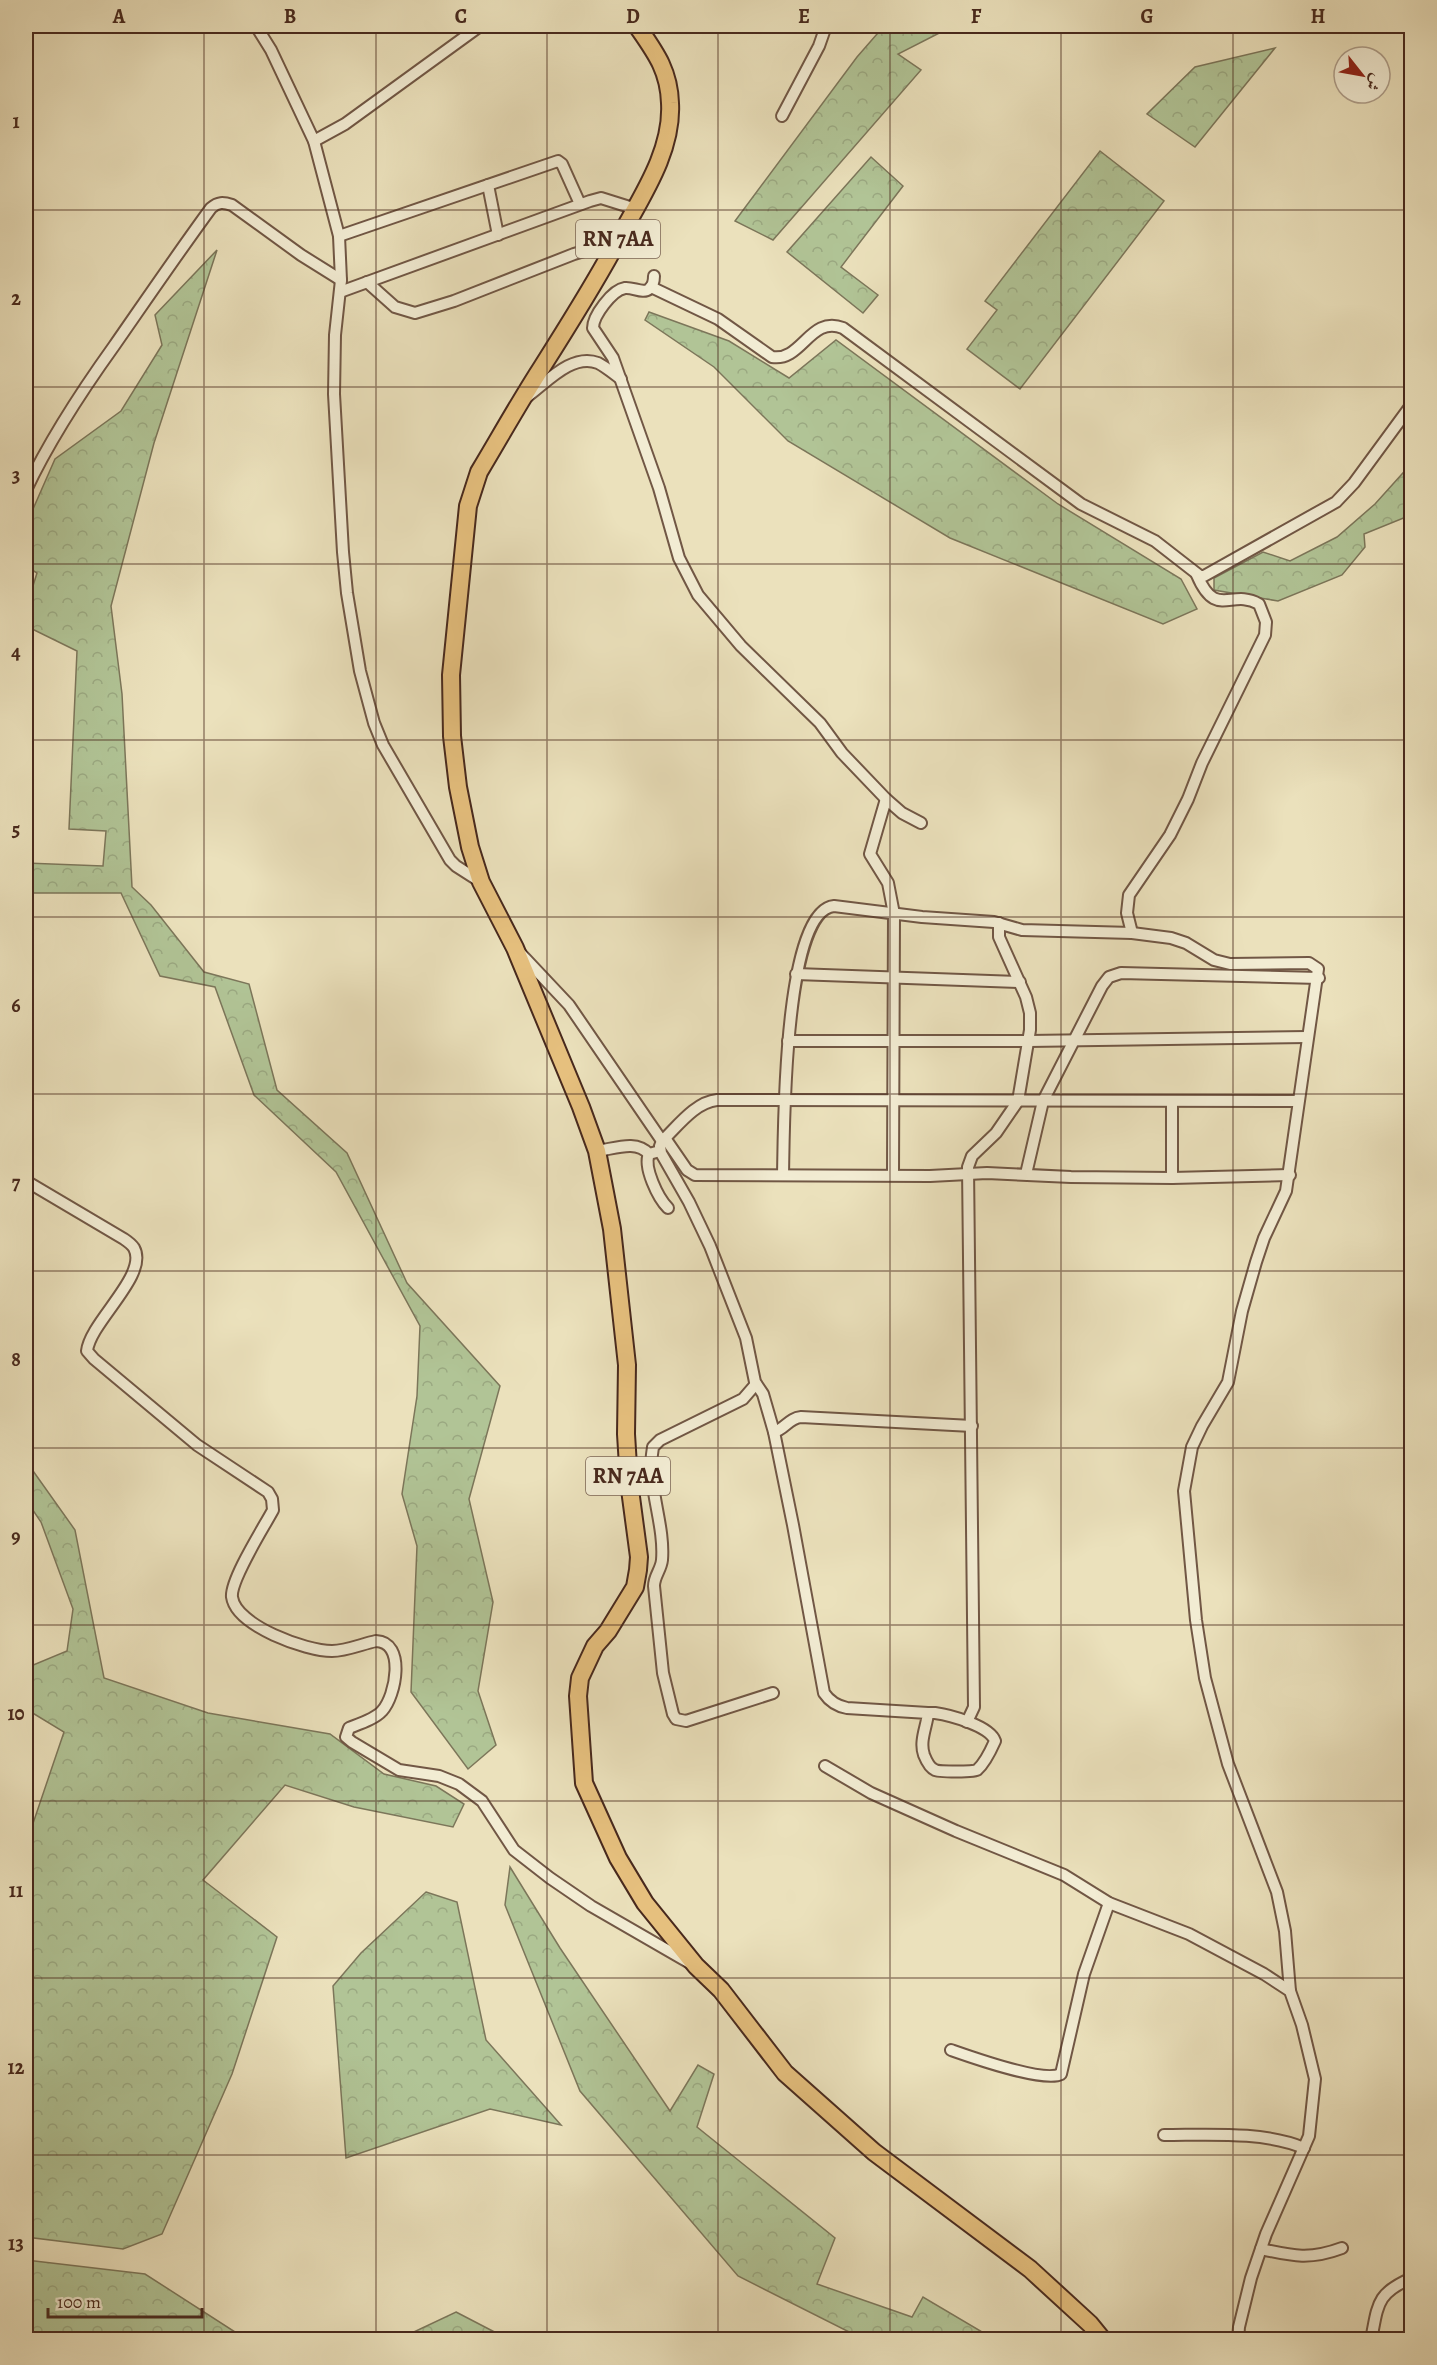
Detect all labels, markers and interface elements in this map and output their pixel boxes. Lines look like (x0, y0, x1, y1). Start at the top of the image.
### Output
text: A (112, 3, 126, 30)
text: B (284, 3, 296, 30)
text: C (455, 3, 467, 30)
text: D (626, 3, 640, 30)
text: E (798, 3, 810, 30)
text: F (971, 3, 982, 30)
text: G (1140, 3, 1154, 30)
text: H (1311, 3, 1326, 30)
north arrow (1332, 45, 1392, 105)
text: ش (1360, 70, 1388, 95)
text: 1 (12, 108, 20, 135)
road number: RN 7AA (576, 220, 660, 258)
text: 2 (11, 285, 21, 312)
text: 3 (12, 462, 20, 489)
text: 4 (11, 639, 21, 666)
text: 5 (12, 816, 20, 843)
text: 6 (11, 992, 21, 1019)
text: 7 (12, 1169, 21, 1196)
text: 8 (11, 1346, 21, 1373)
road number: RN 7AA (586, 1457, 670, 1495)
text: 9 (11, 1523, 21, 1550)
text: 10 (7, 1700, 25, 1727)
text: 11 (9, 1877, 23, 1904)
text: 12 (8, 2054, 25, 2081)
text: 13 (8, 2230, 24, 2257)
scale bar (48, 2281, 202, 2319)
text: 100 m (57, 2290, 101, 2314)

